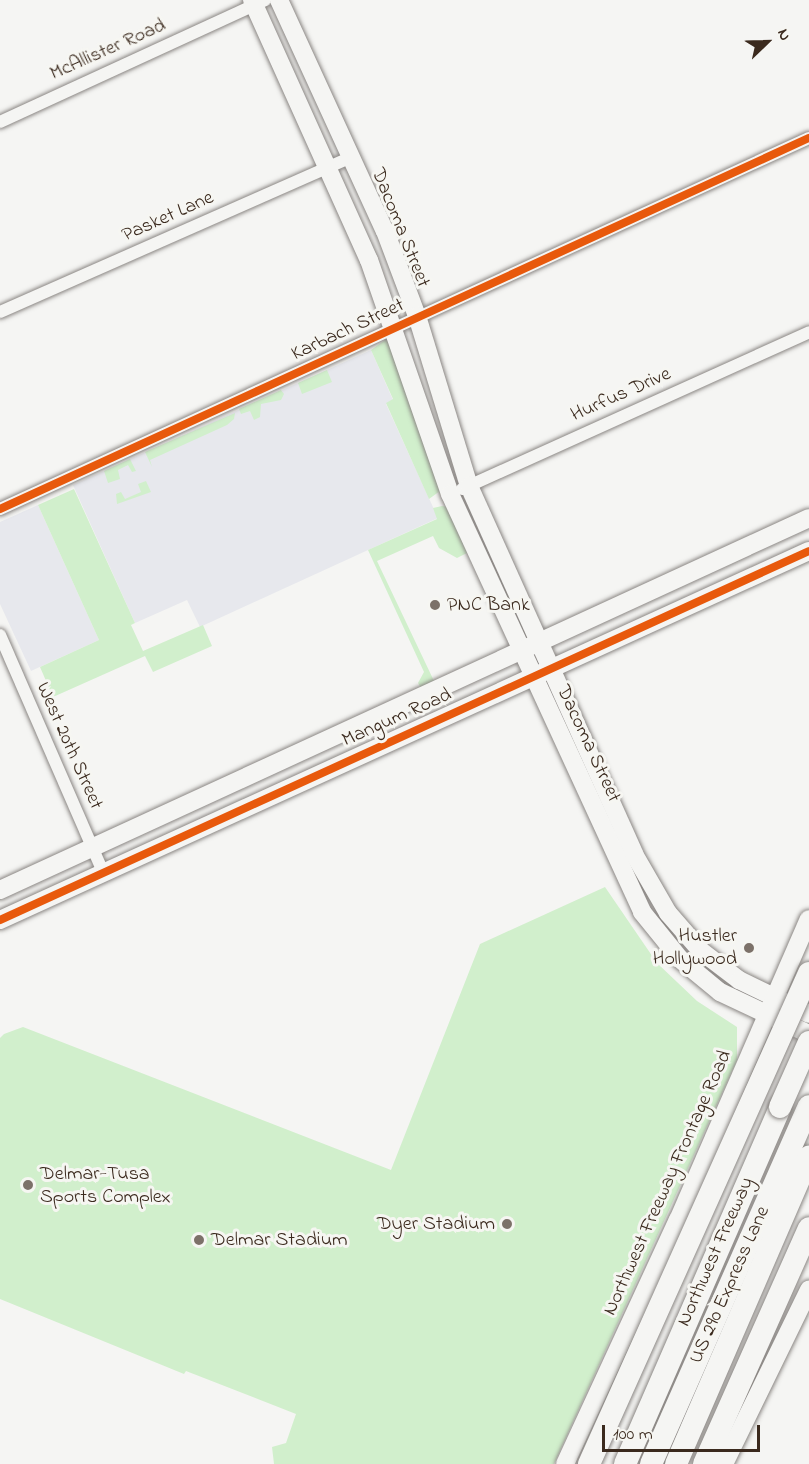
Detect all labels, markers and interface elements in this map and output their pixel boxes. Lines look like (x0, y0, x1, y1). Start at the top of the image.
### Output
north arrow (737, 12, 797, 72)
street label: McAllister Road (46, 14, 170, 86)
text: N (770, 25, 797, 45)
street label: Dacoma Street (365, 165, 435, 291)
street label: Pasket Lane (118, 186, 218, 248)
street label: Karbach Street (288, 293, 408, 367)
street label: Hurfus Drive (567, 362, 675, 428)
place label: PNC Bank (447, 593, 530, 617)
marker: PNC Bank (428, 598, 442, 612)
street label: West 20th Street (30, 679, 108, 813)
street label: Dacoma Street (550, 682, 626, 806)
street label: Mangum Road (339, 683, 455, 753)
place label: Hustler Hollywood (653, 924, 737, 971)
marker: Hustler Hollywood (742, 941, 756, 955)
street label: Northwest Freeway Frontage Road (599, 1047, 737, 1319)
place label: Delmar-Tusa Sports Complex (40, 1162, 171, 1209)
street label: Northwest Freeway (672, 1174, 760, 1330)
marker: Delmar-Tusa Sports Complex (21, 1178, 35, 1192)
street label: US 290 Express Lane (685, 1203, 775, 1367)
place label: Dyer Stadium (377, 1212, 495, 1236)
marker: Dyer Stadium (500, 1217, 514, 1231)
place label: Delmar Stadium (211, 1228, 348, 1252)
marker: Delmar Stadium (192, 1233, 206, 1247)
scale bar (605, 1413, 762, 1451)
text: 100 m (613, 1422, 653, 1448)

